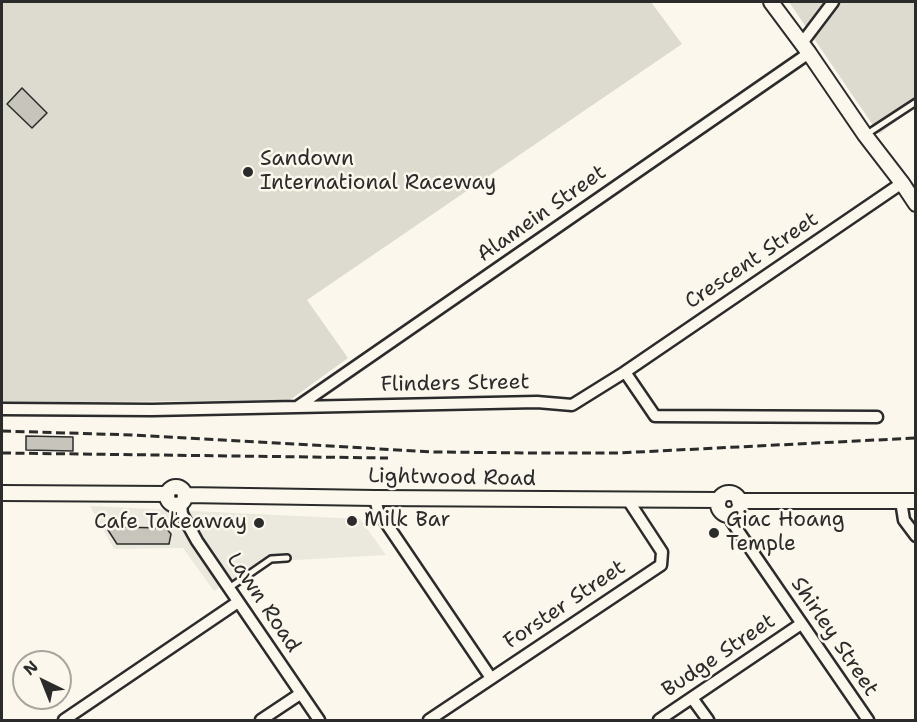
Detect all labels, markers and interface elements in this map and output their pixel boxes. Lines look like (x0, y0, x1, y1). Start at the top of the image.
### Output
place label: Sandown International Raceway (260, 147, 496, 197)
street label: Alamein Street (473, 160, 611, 268)
marker: Sandown International Raceway (241, 165, 255, 179)
street label: Crescent Street (681, 207, 823, 315)
street label: Flinders Street (380, 370, 530, 398)
street label: Lightwood Road (368, 464, 536, 492)
place label: Milk Bar (364, 508, 450, 534)
place label: Giac Hoang Temple (726, 508, 845, 558)
place label: Cafe Takeaway (94, 510, 247, 536)
marker: Milk Bar (345, 514, 359, 528)
marker: Cafe Takeaway (252, 516, 266, 530)
marker: Giac Hoang Temple (707, 526, 721, 540)
street label: Lawn Road (220, 548, 306, 658)
street label: Forster Street (499, 555, 631, 655)
street label: Shirley Street (785, 573, 883, 701)
street label: Budge Street (658, 609, 780, 703)
north arrow (12, 650, 72, 710)
text: N (19, 656, 43, 680)

